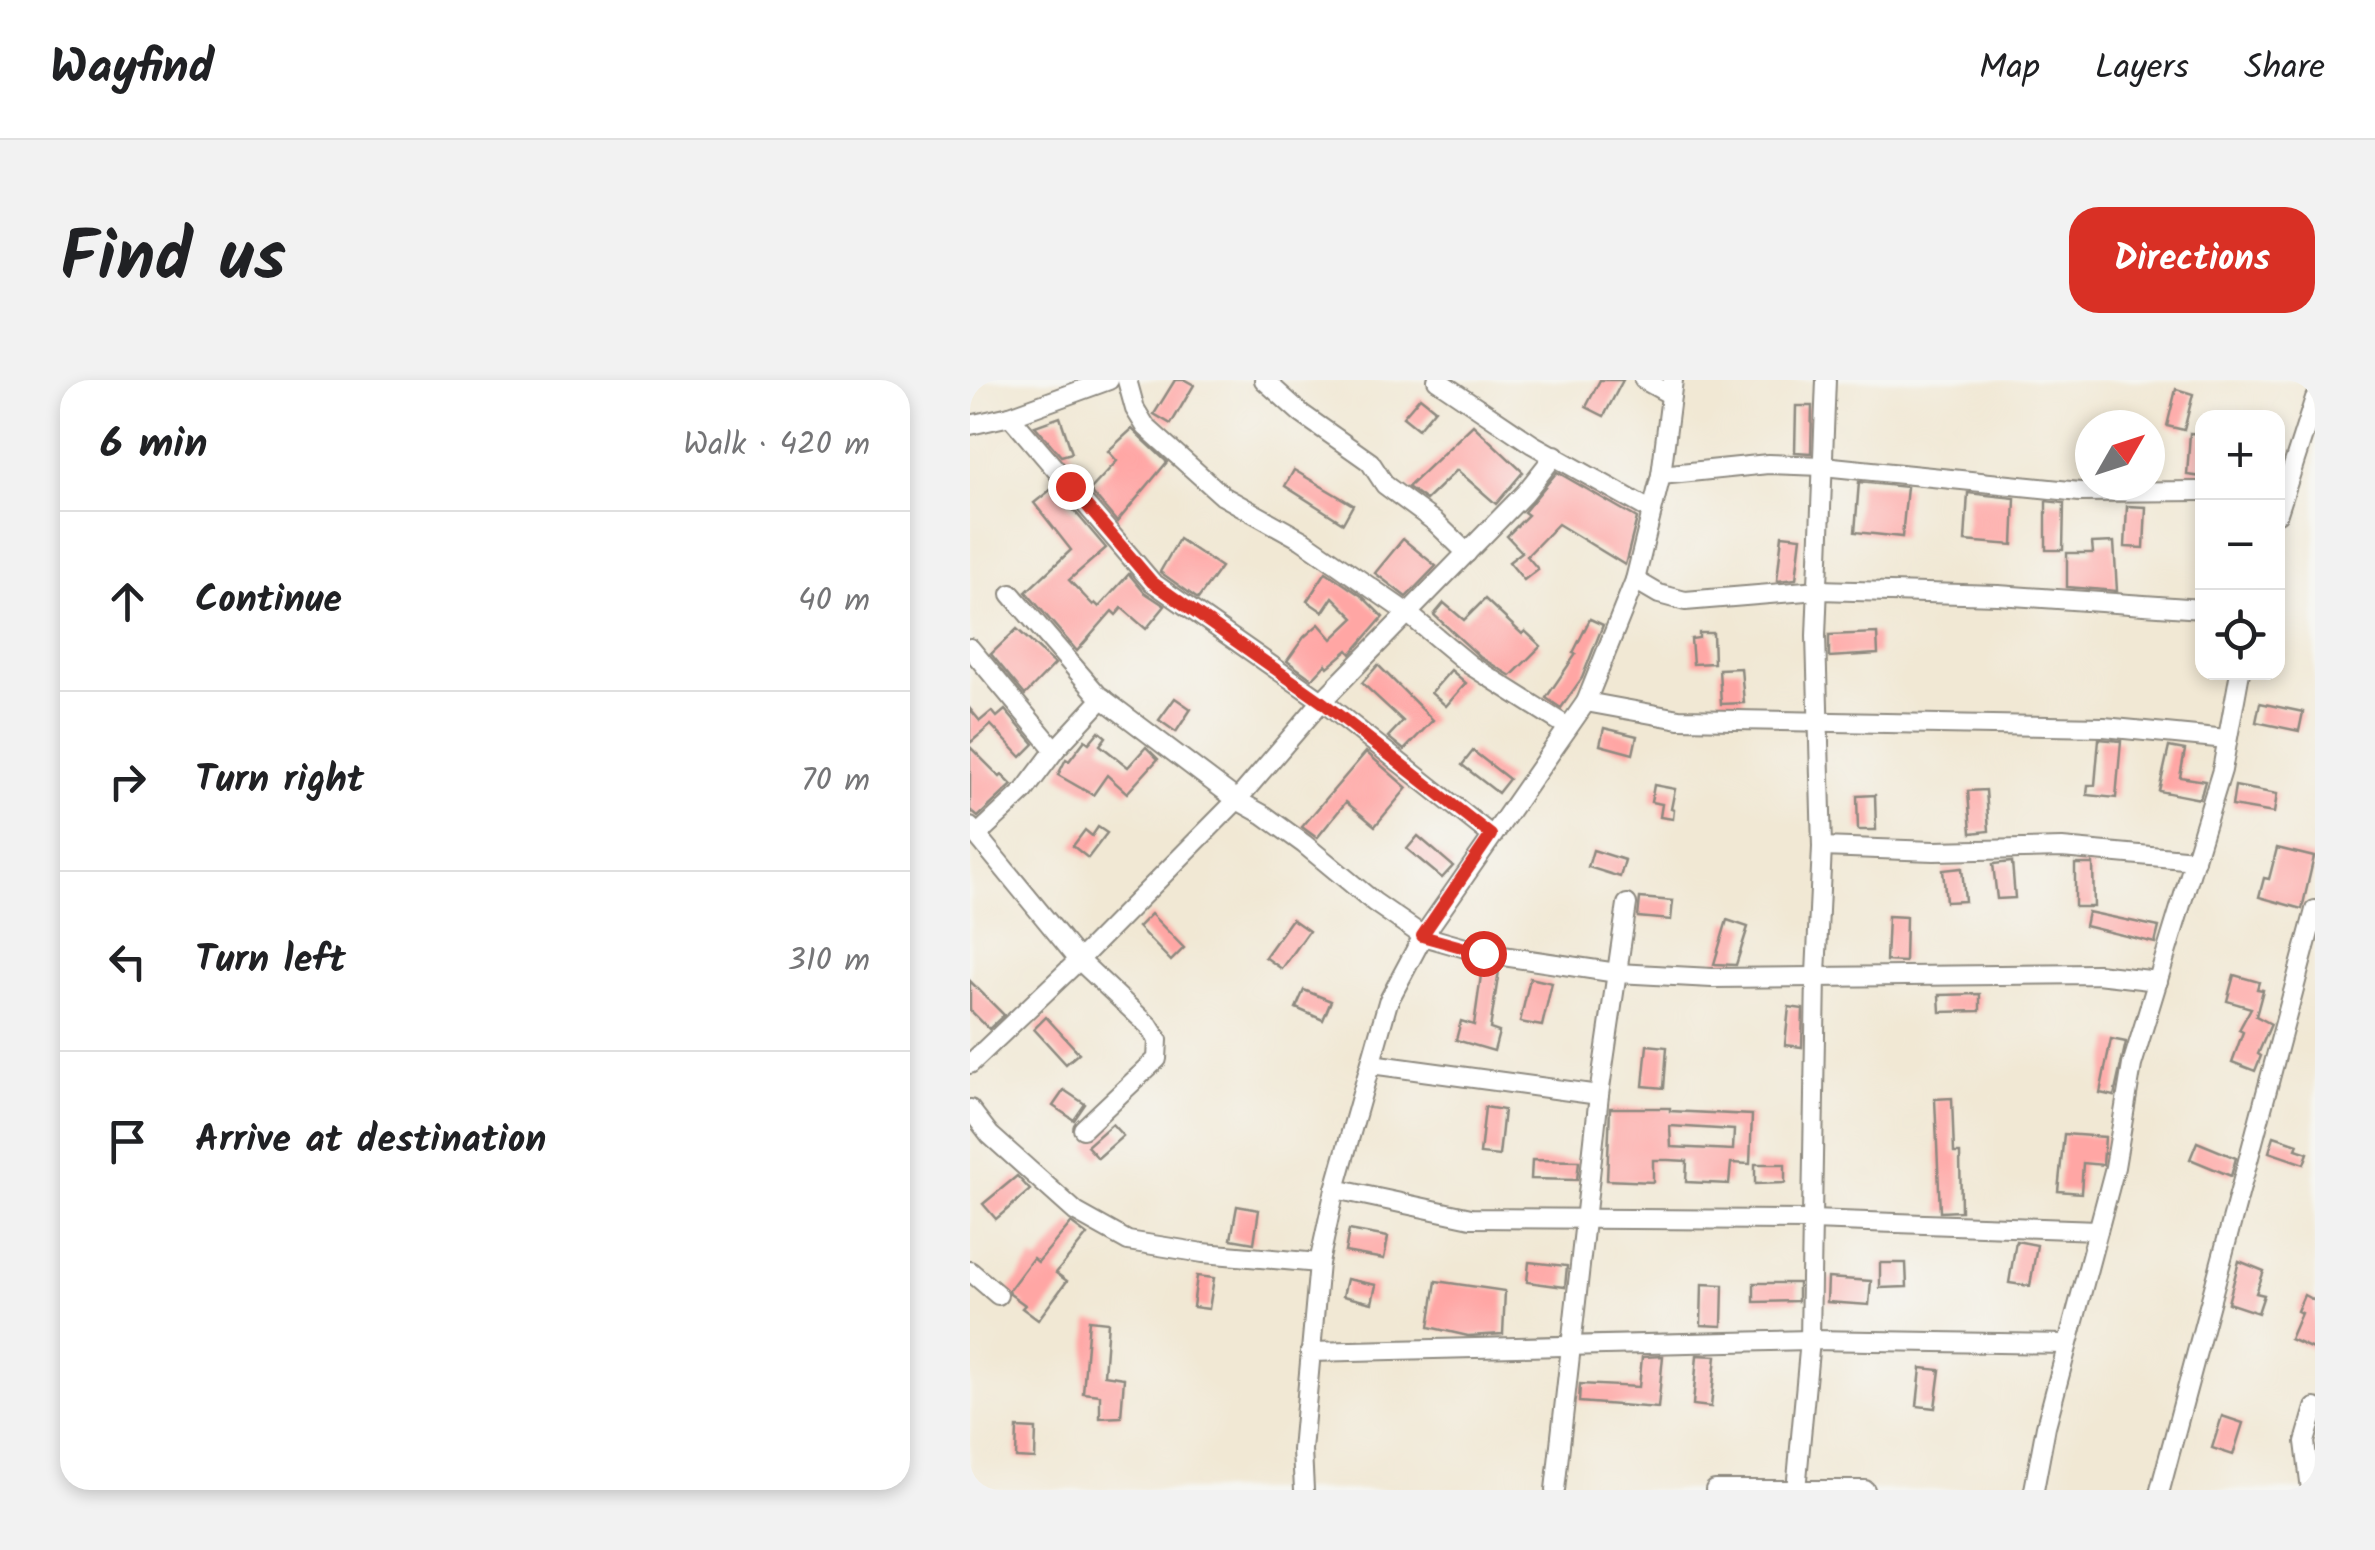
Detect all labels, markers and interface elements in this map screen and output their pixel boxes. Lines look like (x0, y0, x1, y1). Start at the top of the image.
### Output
text: Wayfind (50, 31, 214, 107)
text: Map (1979, 41, 2040, 97)
text: Layers (2095, 41, 2189, 97)
text: Share (2244, 41, 2325, 97)
text: Find us (60, 205, 286, 316)
button: Directions (2069, 207, 2315, 313)
north arrow (2075, 410, 2165, 500)
map controls (2195, 410, 2285, 680)
button: + (2195, 410, 2285, 500)
text: 6 min (100, 412, 208, 479)
text: Walk · 420 m (683, 420, 870, 471)
route end (1048, 464, 1094, 510)
button: − (2195, 500, 2285, 590)
text: Continue (195, 571, 342, 631)
icon: ahead (100, 574, 155, 629)
text: 40 m (798, 576, 870, 627)
button: locate (2195, 590, 2285, 680)
text: Turn right (195, 751, 364, 811)
icon: right (100, 754, 155, 809)
text: 70 m (801, 756, 870, 807)
text: Turn left (195, 931, 346, 991)
route start (1461, 931, 1507, 977)
icon: left (100, 934, 155, 989)
text: 310 m (787, 936, 870, 987)
text: Arrive at destination (195, 1111, 546, 1171)
icon: arrive (100, 1114, 155, 1169)

